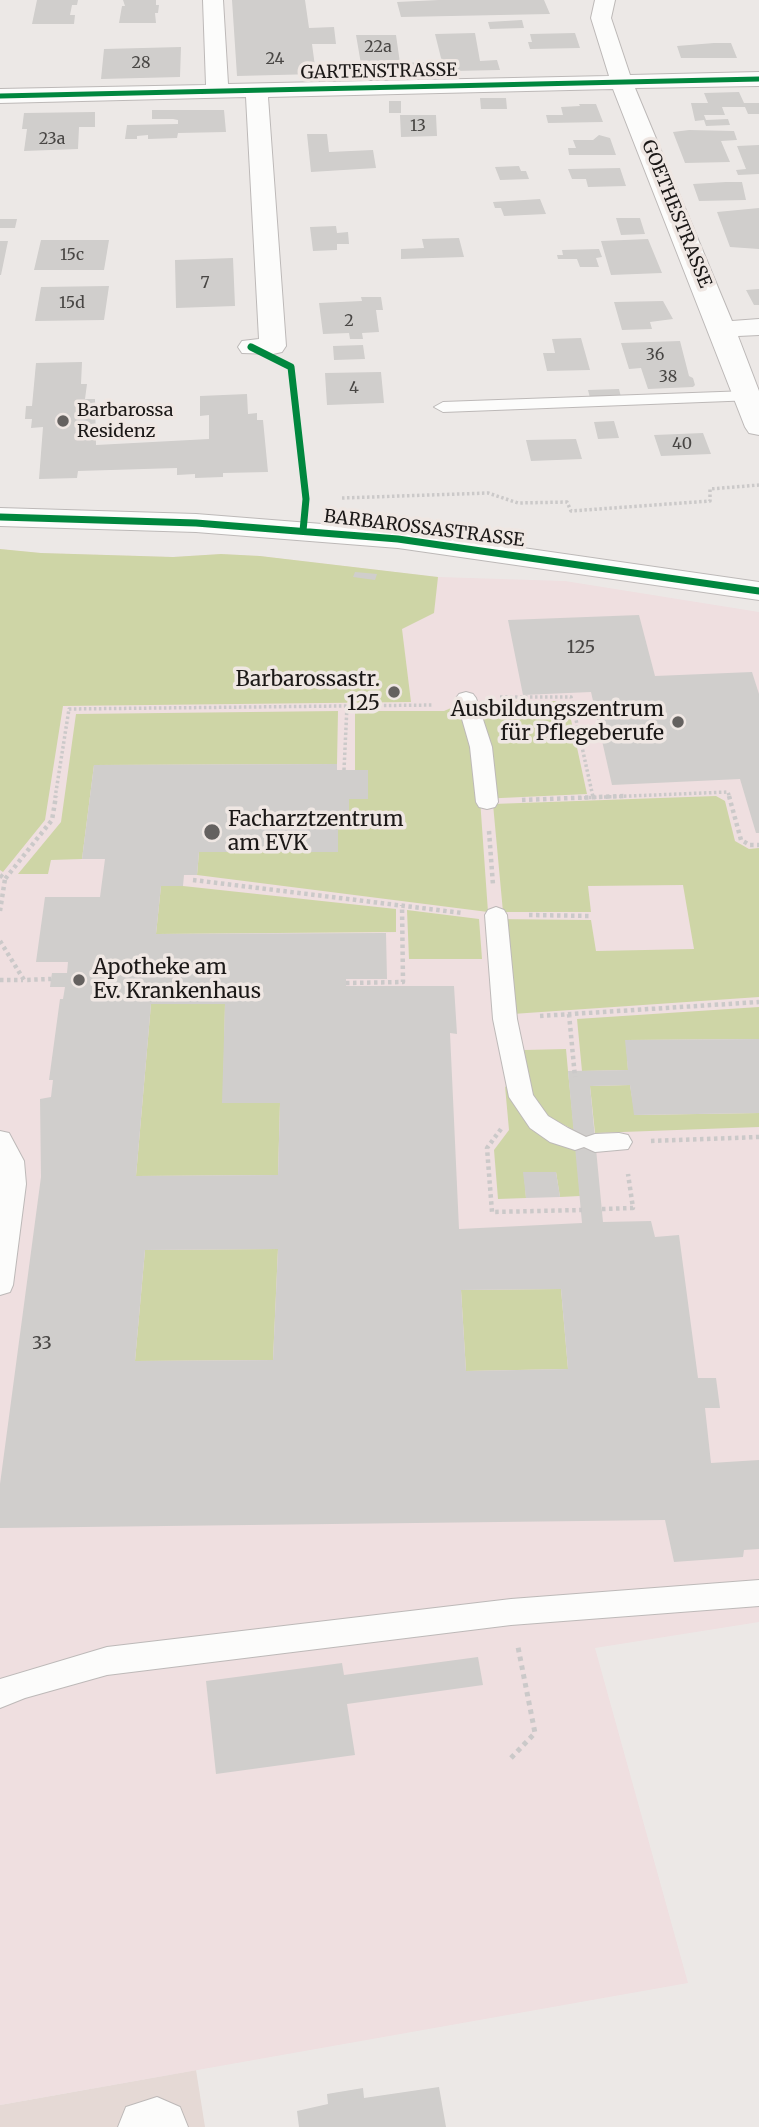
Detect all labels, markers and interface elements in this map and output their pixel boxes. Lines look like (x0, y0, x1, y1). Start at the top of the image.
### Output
house number: 22a (364, 37, 392, 57)
house number: 24 (266, 49, 284, 69)
house number: 28 (132, 53, 150, 73)
street label: GARTENSTRASSE (300, 60, 458, 84)
house number: 13 (410, 116, 426, 136)
house number: 23a (39, 129, 65, 149)
street label: GOETHESTRASSE (637, 137, 715, 291)
house number: 15c (60, 245, 84, 265)
house number: 7 (200, 273, 210, 293)
house number: 15d (59, 293, 85, 313)
house number: 2 (344, 311, 354, 331)
house number: 36 (646, 345, 664, 365)
house number: 38 (659, 367, 677, 387)
house number: 4 (349, 378, 359, 398)
place label: Barbarossa Residenz (77, 400, 173, 442)
marker: Barbarossa Residenz (55, 413, 71, 429)
house number: 40 (672, 434, 692, 454)
street label: BARBAROSSASTRASSE (322, 506, 526, 552)
house number: 125 (567, 637, 595, 659)
place label: Barbarossastr. 125 (235, 667, 380, 717)
marker: Barbarossastr. 125 (386, 684, 402, 700)
place label: Ausbildungszentrum für Pflegeberufe (451, 697, 664, 747)
marker: Ausbildungszentrum für Pflegeberufe (670, 714, 686, 730)
place label: Facharztzentrum am EVK (228, 807, 403, 857)
marker: Facharztzentrum am EVK (202, 822, 222, 842)
place label: Apotheke am Ev. Krankenhaus (93, 955, 261, 1005)
marker: Apotheke am Ev. Krankenhaus (71, 972, 87, 988)
house number: 33 (32, 1333, 52, 1355)

